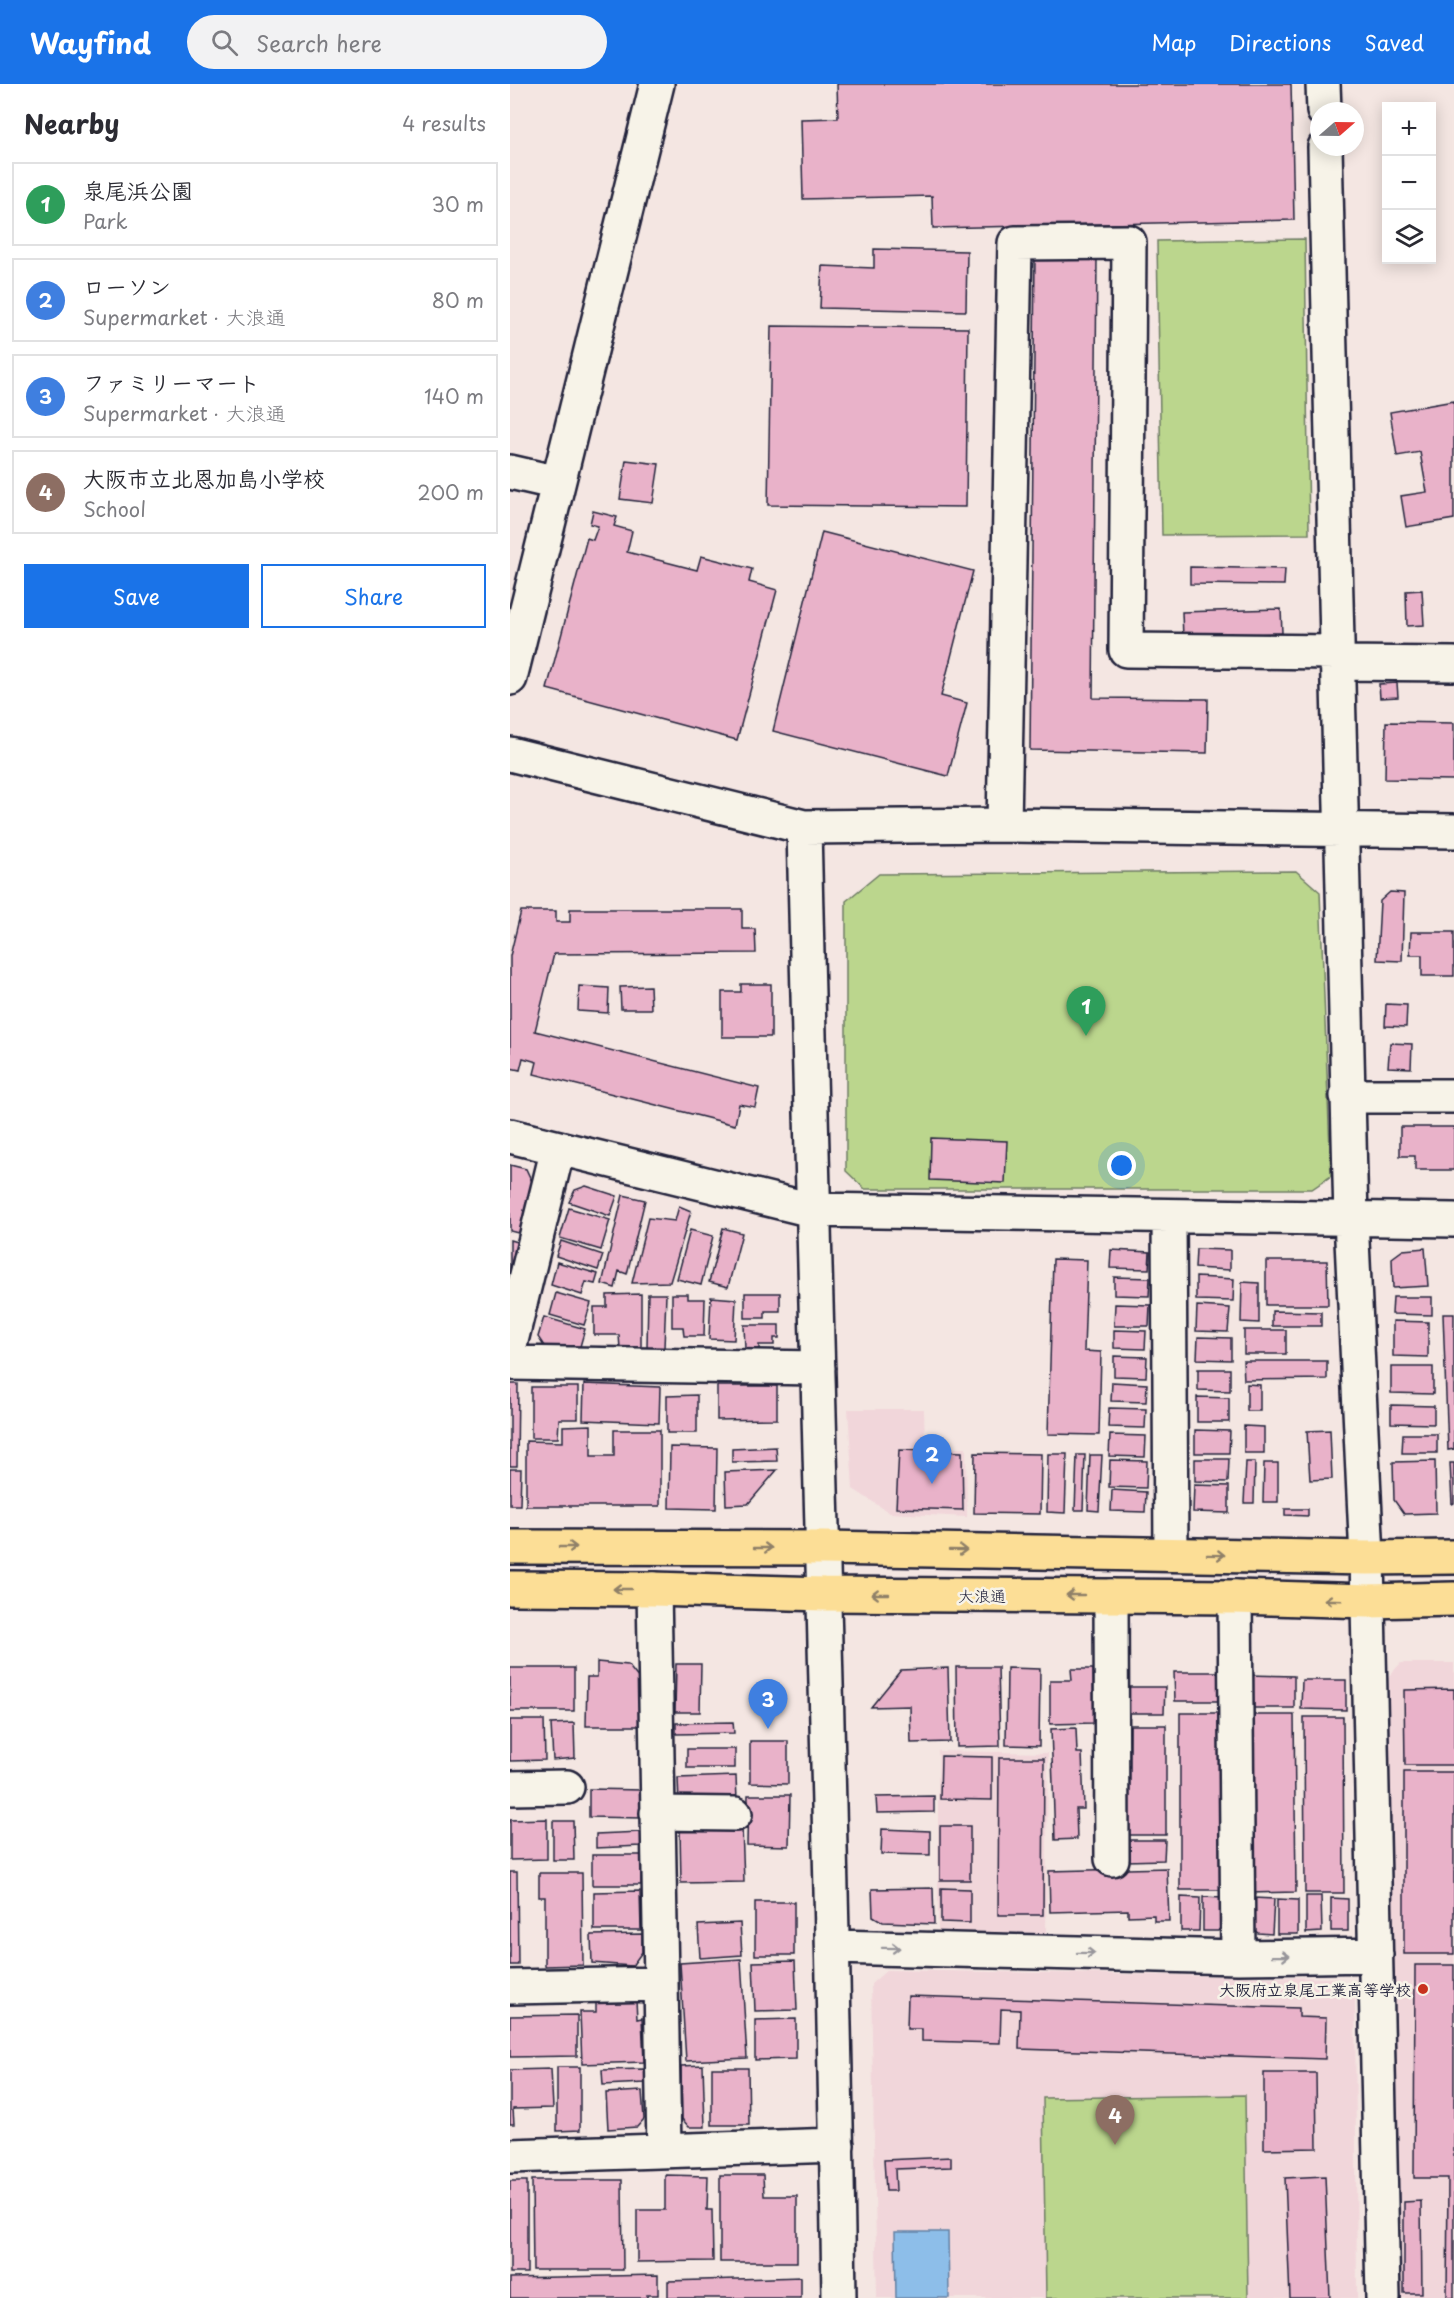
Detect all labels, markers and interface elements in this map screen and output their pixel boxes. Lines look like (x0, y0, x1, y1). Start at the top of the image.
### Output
search box (187, 15, 607, 69)
text: Wayfind (30, 21, 151, 64)
icon: search (208, 26, 241, 59)
text: Search here (256, 26, 382, 59)
text: Map (1151, 26, 1196, 58)
text: Directions (1229, 26, 1331, 58)
text: Saved (1364, 26, 1424, 58)
north arrow (1310, 102, 1364, 156)
map controls (1382, 102, 1436, 264)
button: + (1382, 102, 1436, 156)
text: Nearby (24, 104, 119, 143)
text: 4 results (402, 108, 486, 138)
button: − (1382, 156, 1436, 210)
text: 泉尾浜公園 (83, 173, 193, 206)
text: 1 (41, 189, 50, 219)
text: 30 m (431, 189, 484, 219)
text: Park (83, 206, 128, 236)
button: layers (1382, 210, 1436, 264)
text: ローソン (83, 269, 171, 302)
text: 2 (38, 285, 53, 315)
text: 80 m (432, 285, 484, 315)
text: Supermarket · 大浪通 (83, 302, 286, 332)
text: ファミリーマート (83, 365, 260, 398)
text: 3 (39, 381, 52, 411)
text: 140 m (424, 381, 484, 411)
text: Supermarket · 大浪通 (83, 398, 286, 428)
text: 大阪市立北恩加島小学校 (83, 461, 325, 494)
text: 4 (39, 477, 52, 507)
text: 200 m (417, 477, 484, 507)
text: School (83, 494, 146, 524)
button: Save (24, 564, 249, 628)
button: Share (261, 564, 486, 628)
pin: 1 (1066, 986, 1106, 1036)
your location (1107, 1151, 1136, 1180)
pin: 2 (912, 1434, 952, 1484)
one-way arrow (558, 1541, 578, 1553)
one-way arrow (753, 1542, 773, 1554)
one-way arrow (948, 1544, 968, 1556)
one-way arrow (1206, 1549, 1226, 1560)
one-way arrow (612, 1583, 632, 1595)
street label: 大浪通 (958, 1583, 1006, 1607)
one-way arrow (870, 1589, 890, 1600)
one-way arrow (1065, 1589, 1085, 1601)
one-way arrow (1323, 1595, 1343, 1606)
pin: 3 (748, 1680, 788, 1729)
one-way arrow (881, 1943, 900, 1954)
one-way arrow (1075, 1947, 1095, 1959)
one-way arrow (1270, 1950, 1290, 1962)
place label: 大阪府立泉尾工業高等学校 (1219, 1977, 1411, 2001)
marker: 大阪府立泉尾工業高等学校 (1416, 1982, 1430, 1996)
pin: 4 (1096, 2096, 1134, 2145)

